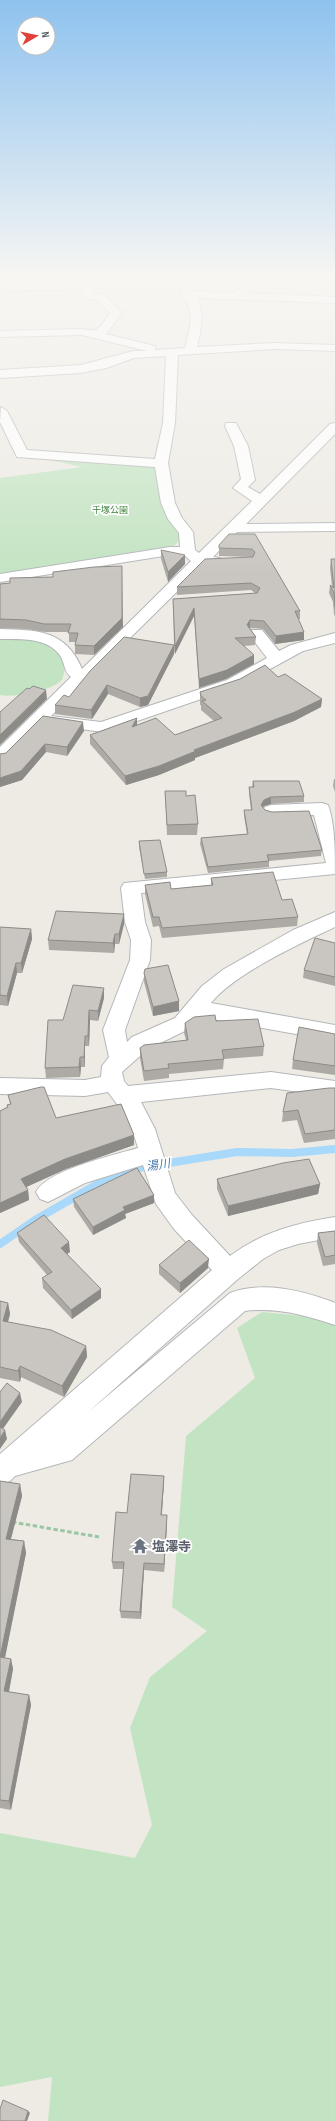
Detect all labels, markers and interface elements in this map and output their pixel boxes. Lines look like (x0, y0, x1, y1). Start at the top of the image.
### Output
north arrow (16, 16, 56, 56)
text: N (39, 31, 52, 39)
park label: 千塚公園 (92, 505, 128, 516)
water label: 湯川 (145, 1156, 173, 1175)
temple icon: 塩澤寺 (131, 1537, 149, 1555)
place label: 塩澤寺 (152, 1539, 191, 1555)

